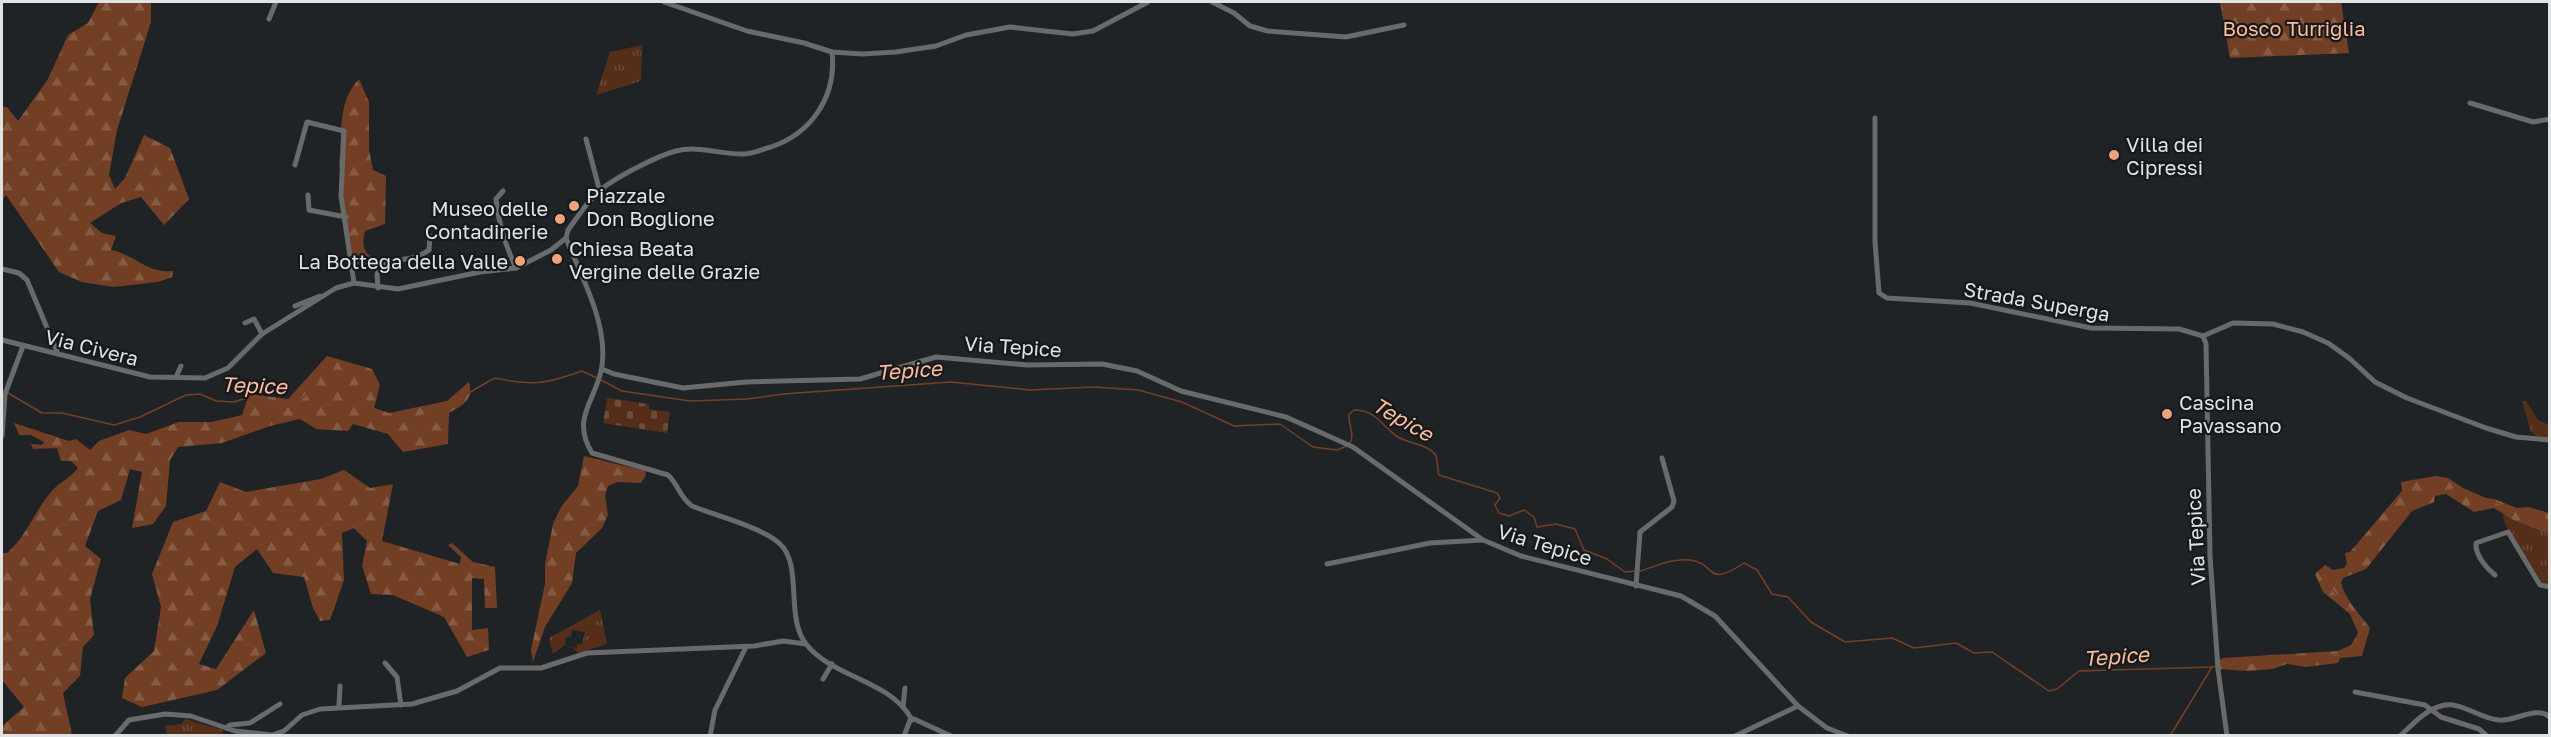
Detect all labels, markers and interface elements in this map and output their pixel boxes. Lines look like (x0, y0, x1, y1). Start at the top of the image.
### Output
park label: Bosco Turriglia (2223, 16, 2365, 40)
place label: Villa dei Cipressi (2126, 132, 2203, 179)
marker: Villa dei Cipressi (2107, 148, 2121, 162)
place label: Piazzale Don Boglione (586, 183, 715, 230)
place label: Museo delle Contadinerie (425, 196, 548, 243)
marker: Piazzale Don Boglione (567, 199, 581, 213)
marker: Museo delle Contadinerie (553, 212, 567, 226)
place label: Chiesa Beata Vergine delle Grazie (569, 236, 760, 283)
place label: La Bottega della Valle (298, 249, 508, 273)
marker: Chiesa Beata Vergine delle Grazie (550, 252, 564, 266)
marker: La Bottega della Valle (513, 254, 527, 268)
street label: Strada Superga (1962, 276, 2112, 326)
street label: Via Civera (43, 324, 141, 370)
street label: Via Tepice (964, 331, 1062, 361)
water label: Tepice (875, 355, 944, 385)
water label: Tepice (221, 371, 289, 399)
place label: Cascina Pavassano (2179, 390, 2282, 437)
water label: Tepice (1368, 391, 1439, 448)
marker: Cascina Pavassano (2160, 407, 2174, 421)
street label: Via Tepice (2180, 488, 2210, 586)
street label: Via Tepice (1495, 518, 1595, 570)
water label: Tepice (2082, 641, 2151, 671)

